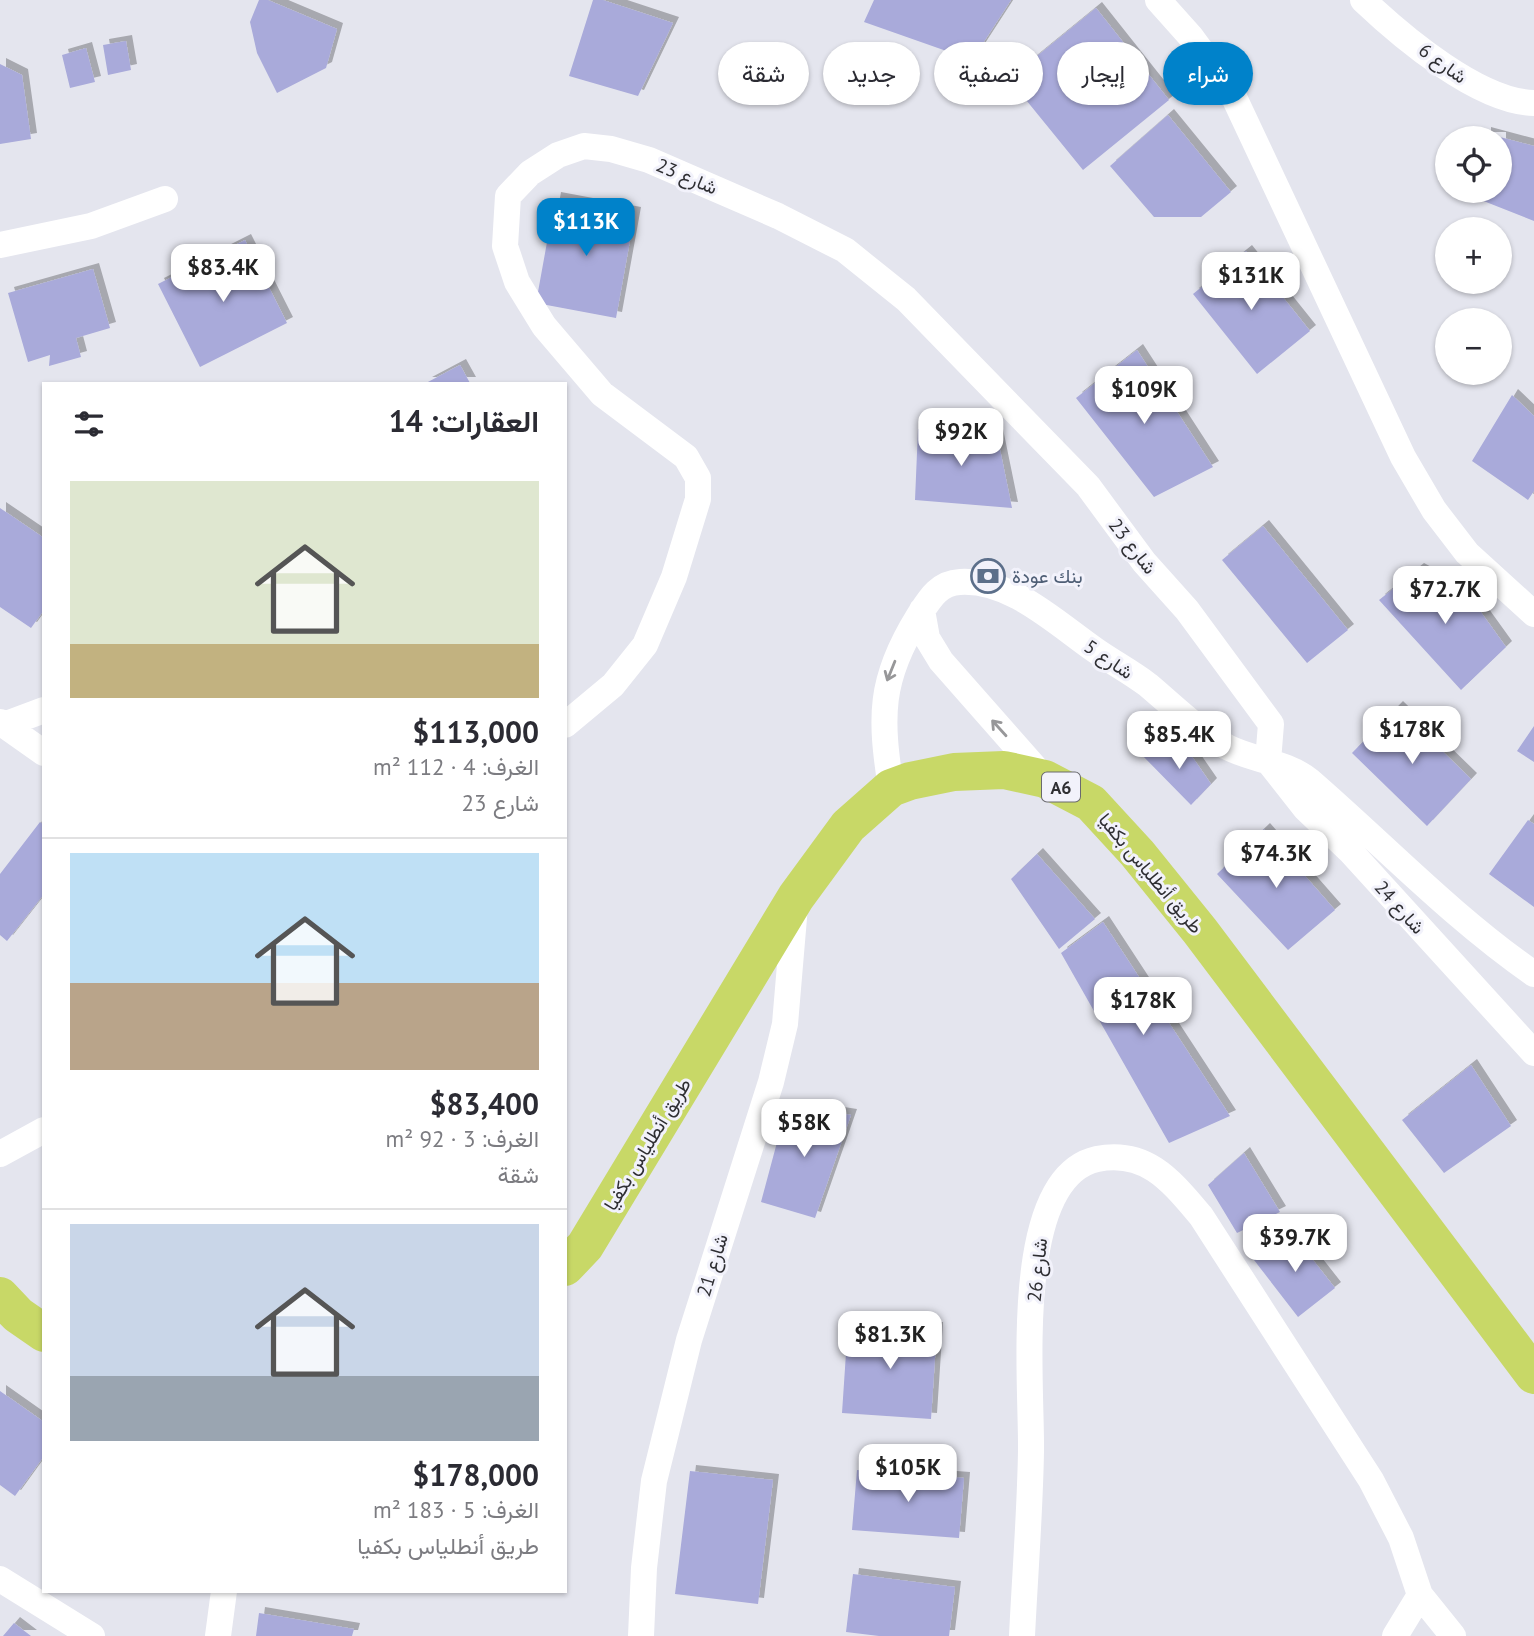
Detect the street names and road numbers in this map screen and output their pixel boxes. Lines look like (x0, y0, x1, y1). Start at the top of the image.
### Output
street label: شارع 6 (1414, 38, 1472, 89)
street label: شارع 23 (652, 152, 721, 200)
street label: شارع 23 (1103, 513, 1162, 579)
street label: شارع 5 (1079, 634, 1138, 685)
road number: A6 (1042, 772, 1080, 802)
street label: طريق أنطلياس بكفيا (1094, 808, 1208, 938)
street label: شارع 24 (1369, 875, 1430, 939)
street label: طريق أنطلياس بكفيا (598, 1074, 696, 1214)
street label: شارع 21 (691, 1231, 734, 1299)
street label: شارع 26 (1022, 1237, 1053, 1303)

